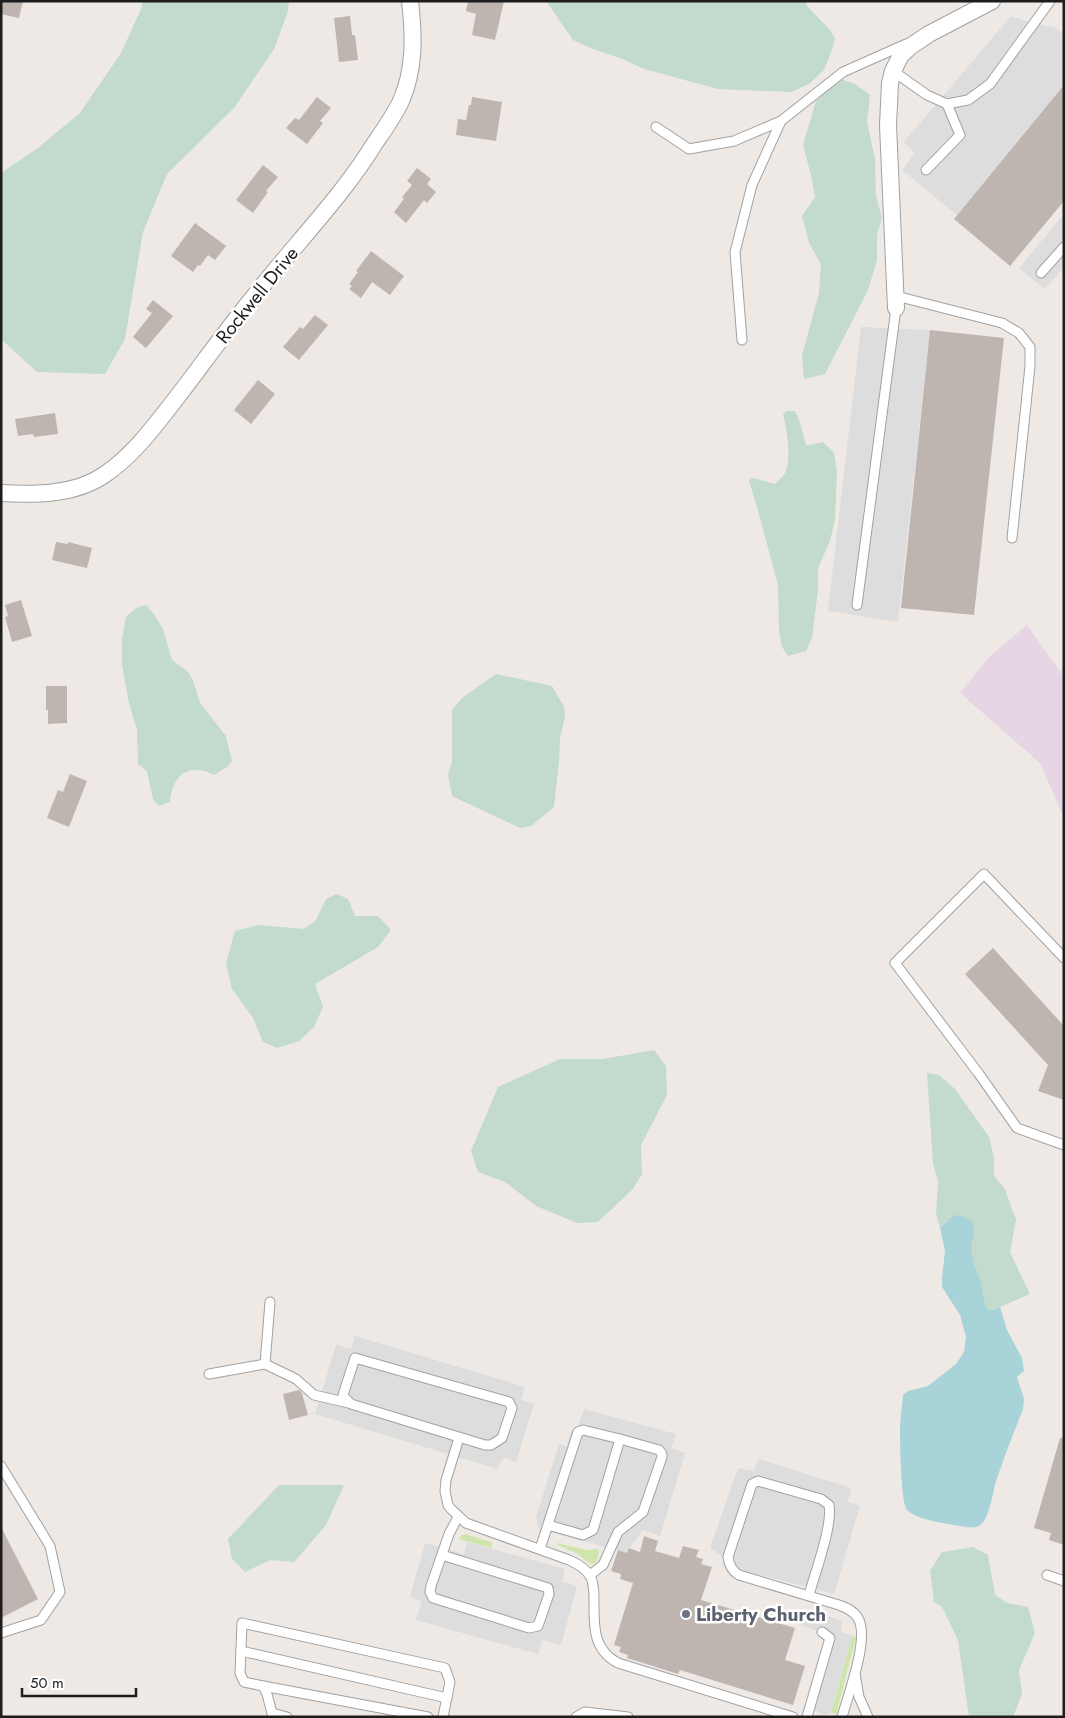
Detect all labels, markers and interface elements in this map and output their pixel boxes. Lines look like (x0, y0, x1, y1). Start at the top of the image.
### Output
street label: Rockwell Drive (209, 241, 305, 349)
place label: Liberty Church (696, 1601, 826, 1628)
marker: Liberty Church (680, 1608, 692, 1620)
scale bar (22, 1666, 136, 1698)
text: 50 m (30, 1672, 64, 1694)

